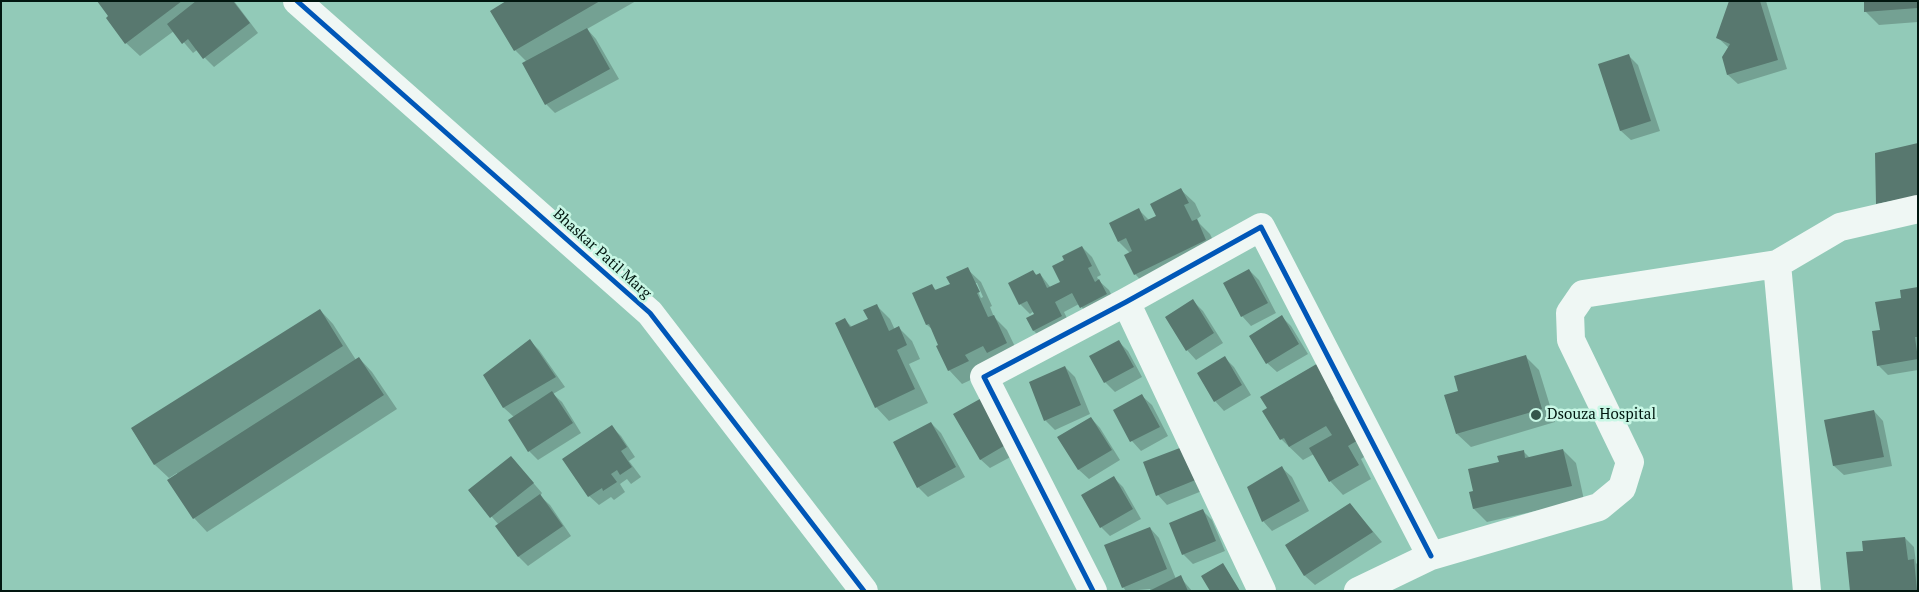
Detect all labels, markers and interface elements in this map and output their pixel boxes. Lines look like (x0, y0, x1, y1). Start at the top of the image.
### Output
street label: Bhaskar Patil Marg (549, 205, 655, 303)
place label: Dsouza Hospital (1547, 406, 1656, 424)
marker: Dsouza Hospital (1529, 408, 1543, 422)

